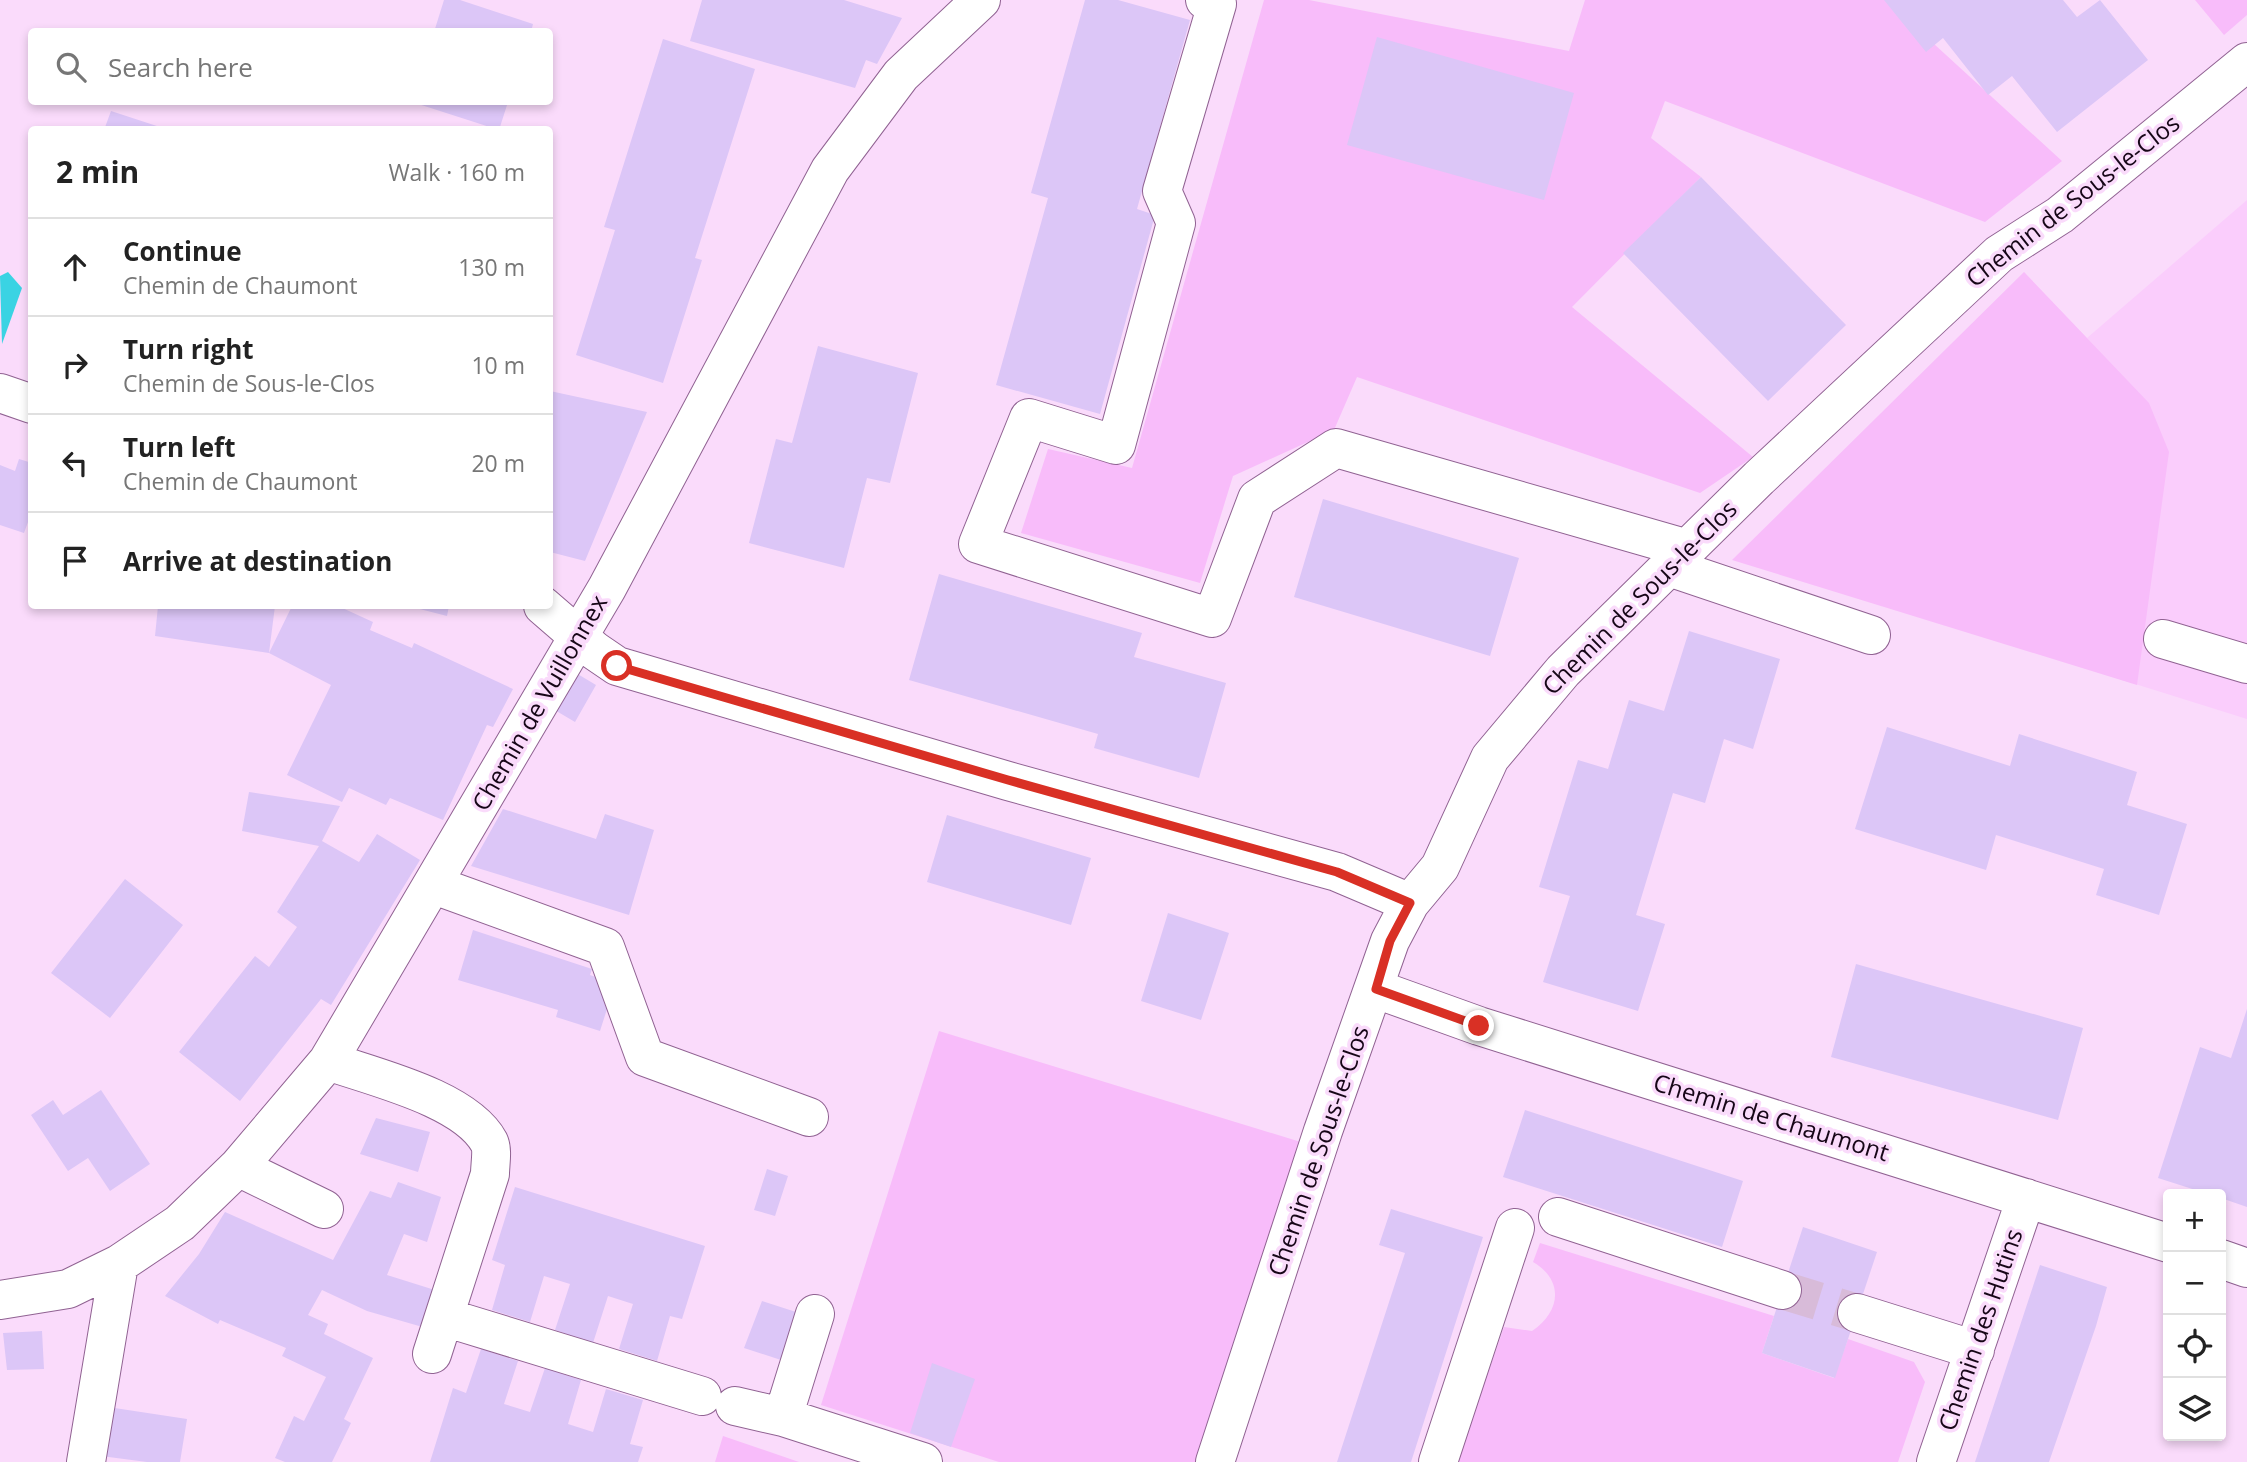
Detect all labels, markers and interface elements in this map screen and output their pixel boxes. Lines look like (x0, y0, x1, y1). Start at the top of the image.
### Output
search box (28, 28, 553, 105)
icon: search (52, 48, 90, 86)
text: Search here (108, 49, 253, 85)
street label: Chemin de Sous-le-Clos (1958, 106, 2186, 294)
text: 2 min (56, 151, 139, 192)
text: Walk · 160 m (388, 156, 525, 188)
text: Continue (123, 233, 242, 269)
icon: ahead (56, 248, 94, 286)
text: 130 m (458, 251, 525, 283)
text: Chemin de Chaumont (123, 269, 358, 301)
text: Turn right (123, 331, 254, 367)
icon: right (56, 346, 94, 384)
text: 10 m (471, 349, 525, 381)
text: Chemin de Sous-le-Clos (123, 367, 375, 399)
text: Turn left (123, 429, 235, 465)
icon: left (56, 444, 94, 482)
text: 20 m (471, 447, 525, 479)
text: Chemin de Chaumont (123, 465, 358, 497)
street label: Chemin de Sous-le-Clos (1534, 492, 1743, 701)
icon: arrive (56, 542, 94, 580)
text: Arrive at destination (123, 543, 392, 579)
street label: Chemin de Vuillonnex (463, 588, 614, 816)
route start (601, 650, 632, 681)
route end (1463, 1010, 1494, 1041)
street label: Chemin de Sous-le-Clos (1259, 1021, 1376, 1280)
street label: Chemin de Chaumont (1650, 1065, 1893, 1168)
map controls (2163, 1189, 2226, 1441)
button: + (2163, 1189, 2226, 1252)
street label: Chemin des Hutins (1930, 1224, 2030, 1435)
button: − (2163, 1252, 2226, 1315)
button: locate (2163, 1315, 2226, 1378)
button: layers (2163, 1378, 2226, 1441)

